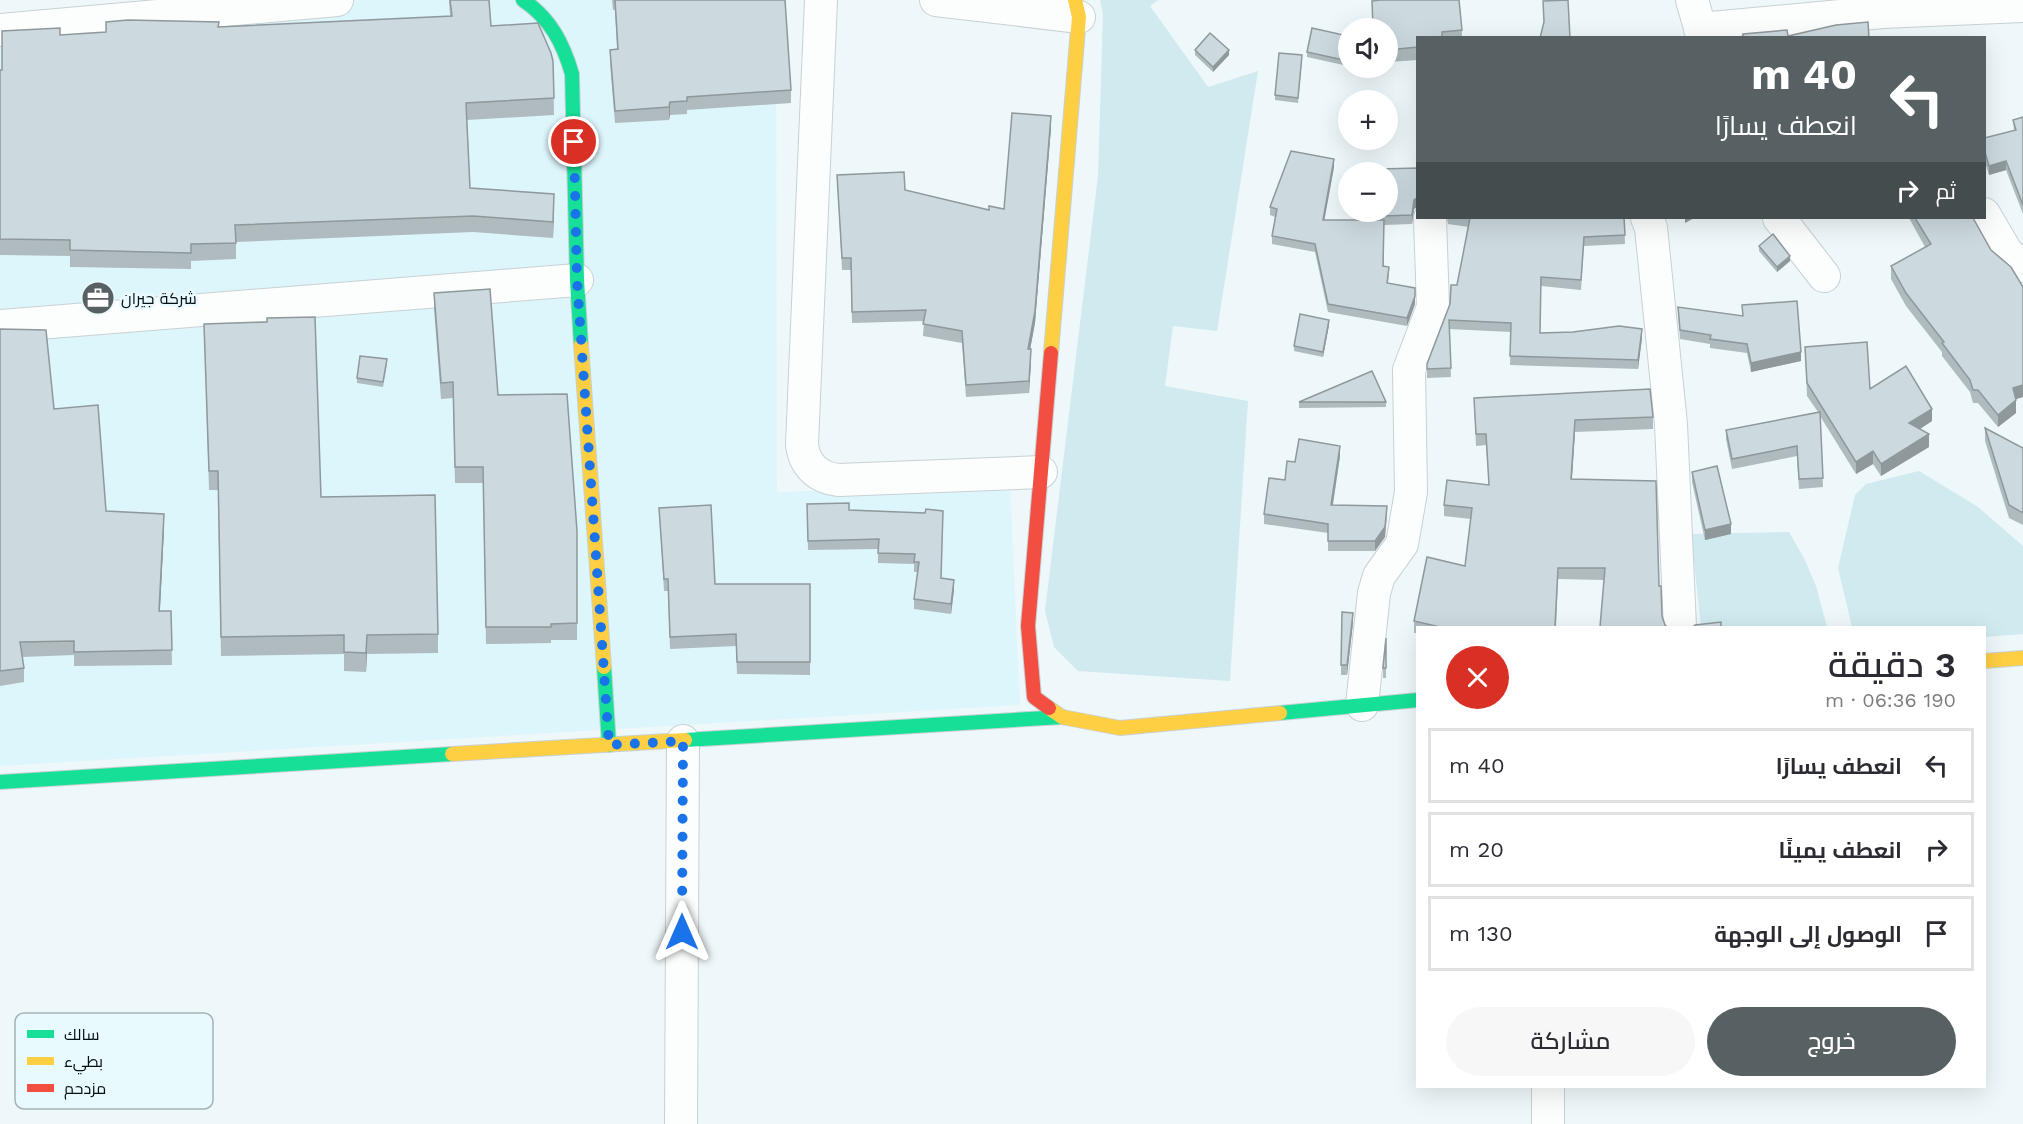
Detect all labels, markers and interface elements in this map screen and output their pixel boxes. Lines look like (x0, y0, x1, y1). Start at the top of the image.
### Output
map controls (1338, 18, 1398, 222)
button: sound (1338, 18, 1398, 78)
text: 40 m (1751, 50, 1857, 99)
icon: left (1878, 60, 1956, 138)
button: + (1338, 90, 1398, 150)
text: انعطف يسارًا (1715, 110, 1857, 142)
pin (548, 116, 599, 167)
icon: arrive (557, 125, 590, 158)
button: − (1338, 162, 1398, 222)
icon: right (1891, 174, 1924, 207)
text: ثم (1936, 179, 1956, 204)
office icon: شركة جيران (80, 280, 116, 316)
place label: شركة جيران (121, 289, 197, 309)
text: 3 دقيقة (1828, 644, 1956, 686)
button: close (1446, 646, 1509, 709)
text: 190 m · 06:36 (1825, 688, 1956, 712)
icon: left (1920, 749, 1953, 782)
text: 40 m (1449, 753, 1505, 778)
text: انعطف يسارًا (1776, 754, 1902, 779)
icon: right (1920, 833, 1953, 866)
text: 20 m (1449, 837, 1504, 862)
text: انعطف يمينًا (1778, 838, 1902, 863)
position arrow (650, 900, 714, 964)
icon: arrive (1920, 917, 1953, 950)
text: 130 m (1449, 921, 1513, 946)
text: الوصول إلى الوجهة (1714, 922, 1902, 947)
button: مشاركة (1446, 1007, 1695, 1076)
button: خروج (1707, 1007, 1956, 1076)
legend (15, 1013, 213, 1109)
text: سالك (64, 1025, 99, 1044)
text: بطيء (64, 1052, 103, 1075)
text: مزدحم (64, 1079, 106, 1100)

